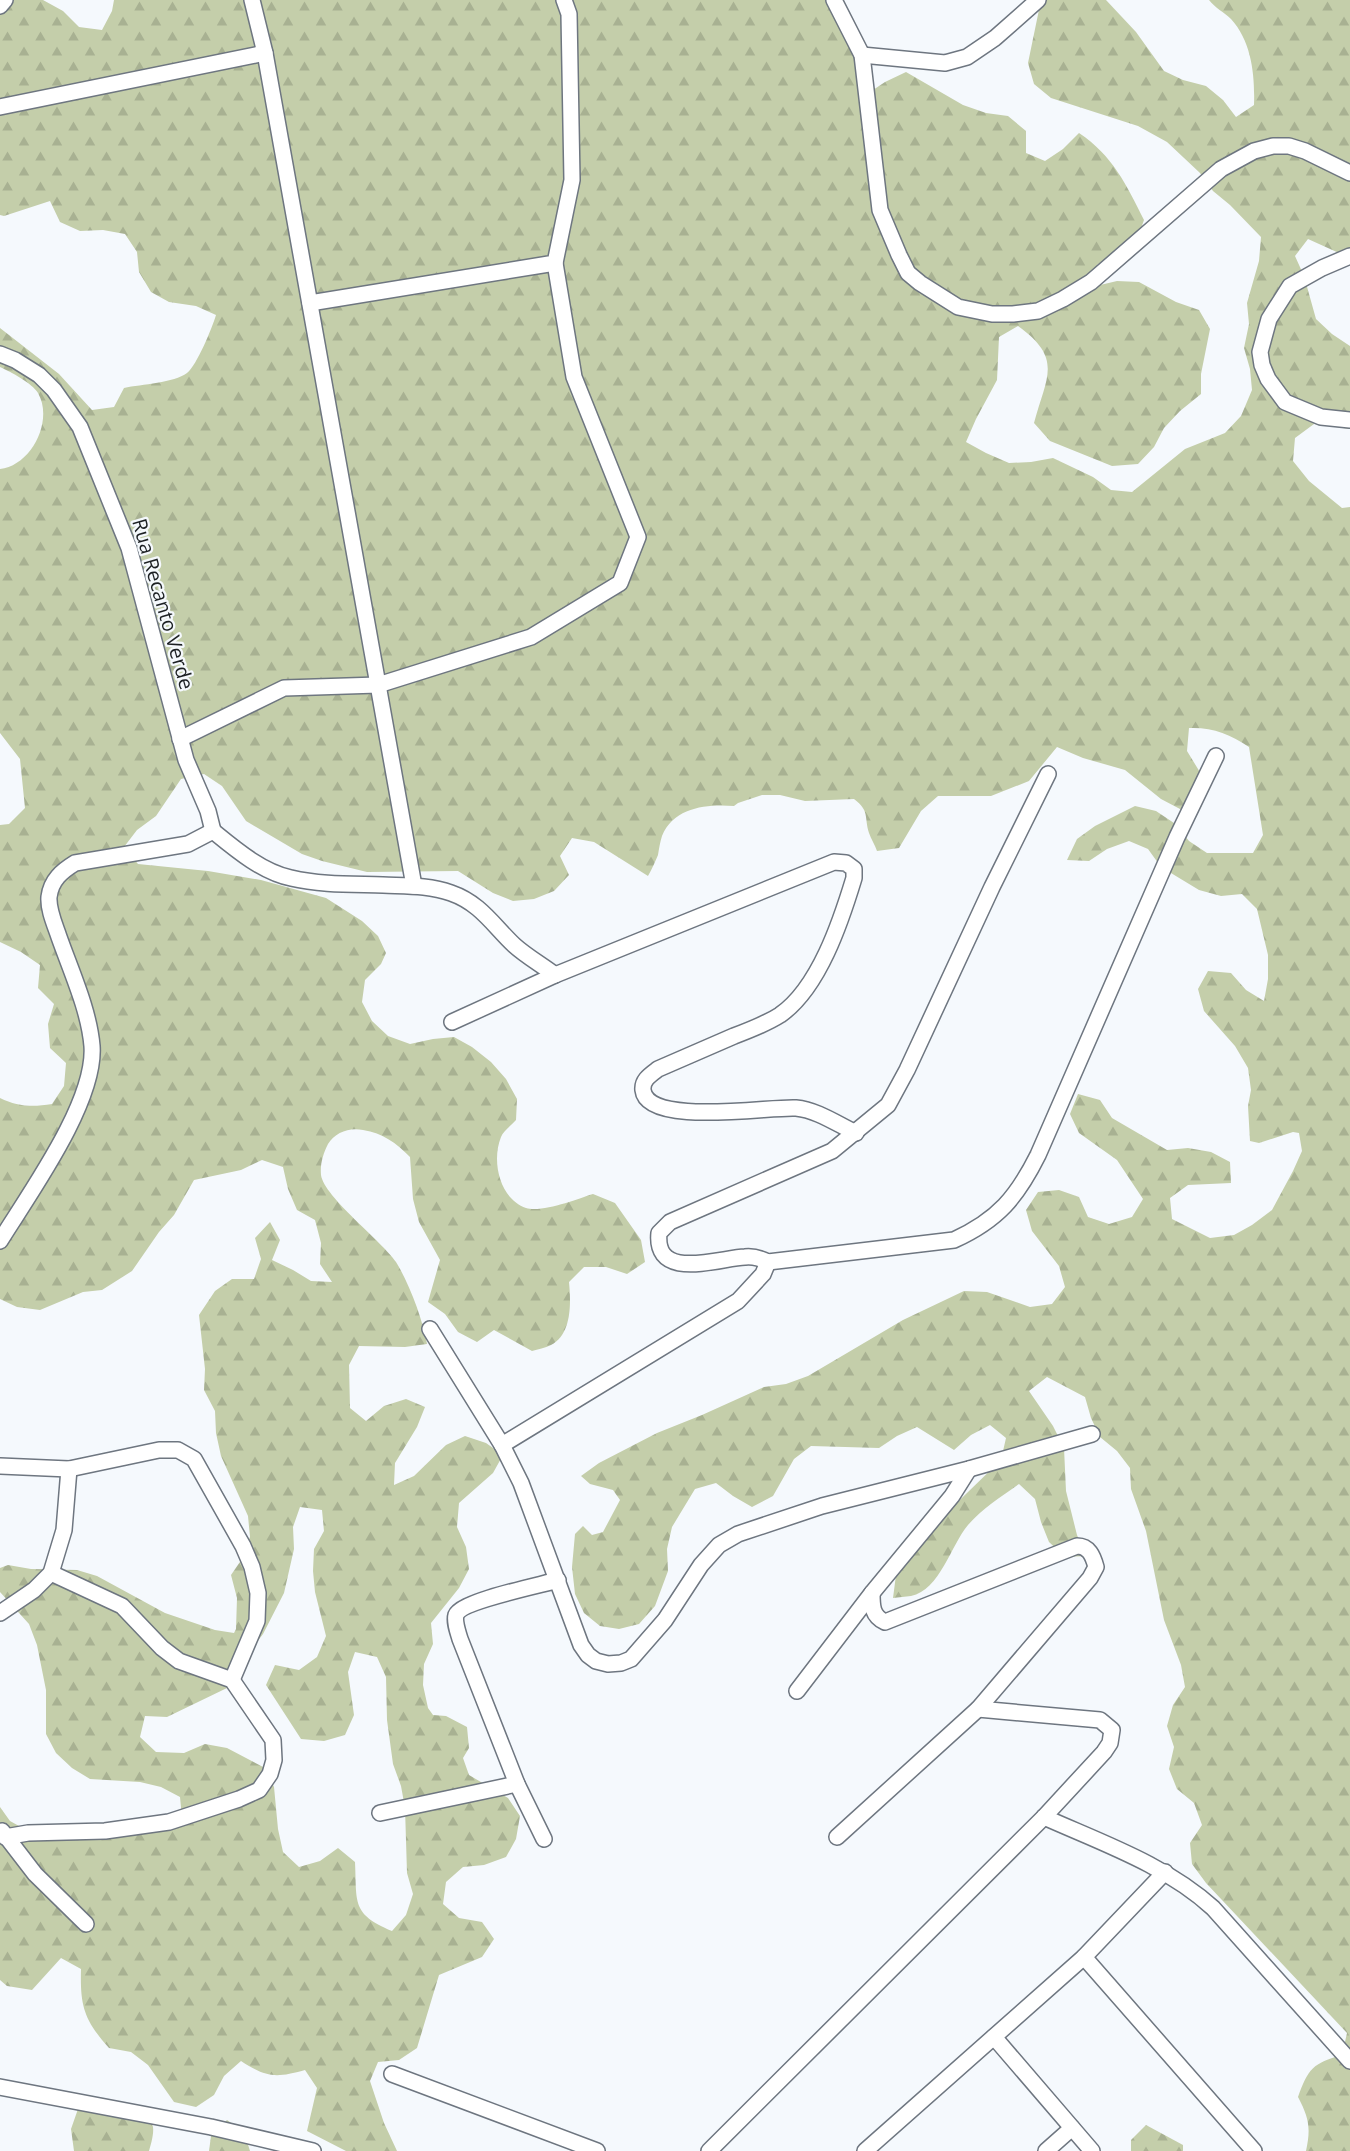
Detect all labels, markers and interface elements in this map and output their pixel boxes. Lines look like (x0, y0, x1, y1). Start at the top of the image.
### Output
street label: Rua Recanto Verde (126, 515, 201, 692)

